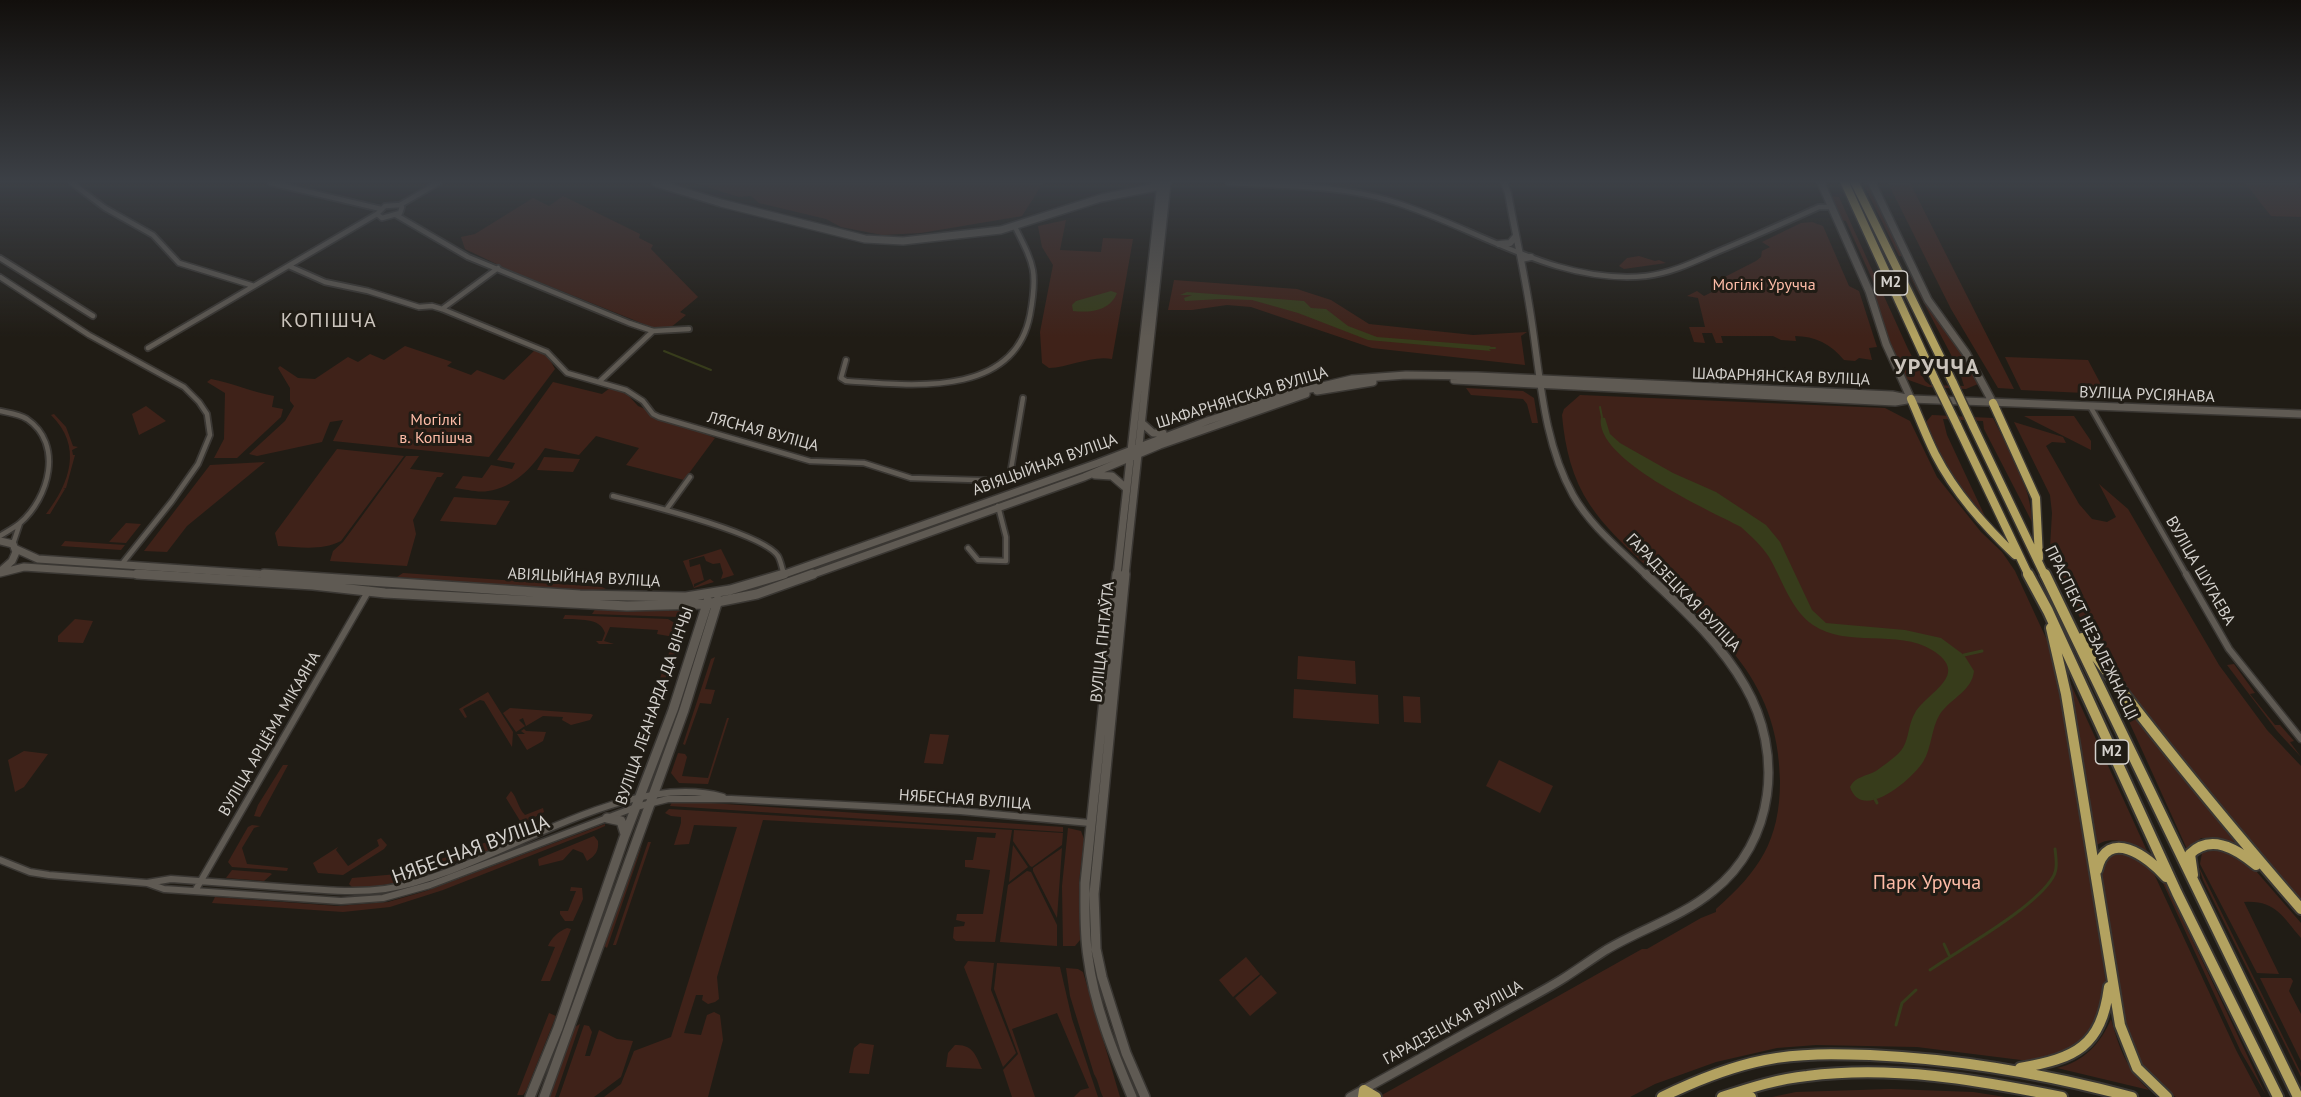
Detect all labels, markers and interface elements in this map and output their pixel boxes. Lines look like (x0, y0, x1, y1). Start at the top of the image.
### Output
road number: М2 (1874, 271, 1908, 295)
park label: Могілкі Уручча (1712, 275, 1816, 295)
district label: КОПІШЧА (281, 309, 377, 333)
district label: УРУЧЧА (1894, 355, 1980, 381)
street label: ШАФАРНЯНСКАЯ ВУЛІЦА (1154, 363, 1330, 433)
street label: ШАФАРНЯНСКАЯ ВУЛІЦА (1692, 364, 1870, 390)
street label: ВУЛІЦА РУСІЯНАВА (2079, 383, 2215, 407)
street label: ЛЯСНАЯ ВУЛІЦА (705, 408, 821, 456)
park label: Могілкі в. Копішча (399, 410, 473, 448)
street label: АВІЯЦЫЙНАЯ ВУЛІЦА (970, 430, 1120, 500)
street label: ВУЛІЦА ШУГАЕВА (2161, 513, 2239, 629)
street label: ГАРАДЗЕЦКАЯ ВУЛІЦА (1622, 530, 1744, 656)
street label: ПРАСПЕКТ НЕЗАЛЕЖНАСЦІ (2040, 543, 2142, 723)
street label: АВІЯЦЫЙНАЯ ВУЛІЦА (507, 564, 661, 592)
street label: ВУЛІЦА ГІНТАЎТА (1087, 580, 1119, 704)
street label: ВУЛІЦА ЛЕАНАРДА ДА ВІНЧЫ (612, 604, 698, 808)
street label: ВУЛІЦА АРЦЁМА МІКАЯНА (215, 648, 325, 820)
road number: М2 (2096, 740, 2128, 764)
street label: НЯБЕСНАЯ ВУЛІЦА (898, 786, 1032, 814)
street label: НЯБЕСНАЯ ВУЛІЦА (389, 810, 553, 890)
park label: Парк Уручча (1873, 871, 1981, 895)
street label: ГАРАДЗЕЦКАЯ ВУЛІЦА (1380, 977, 1526, 1069)

